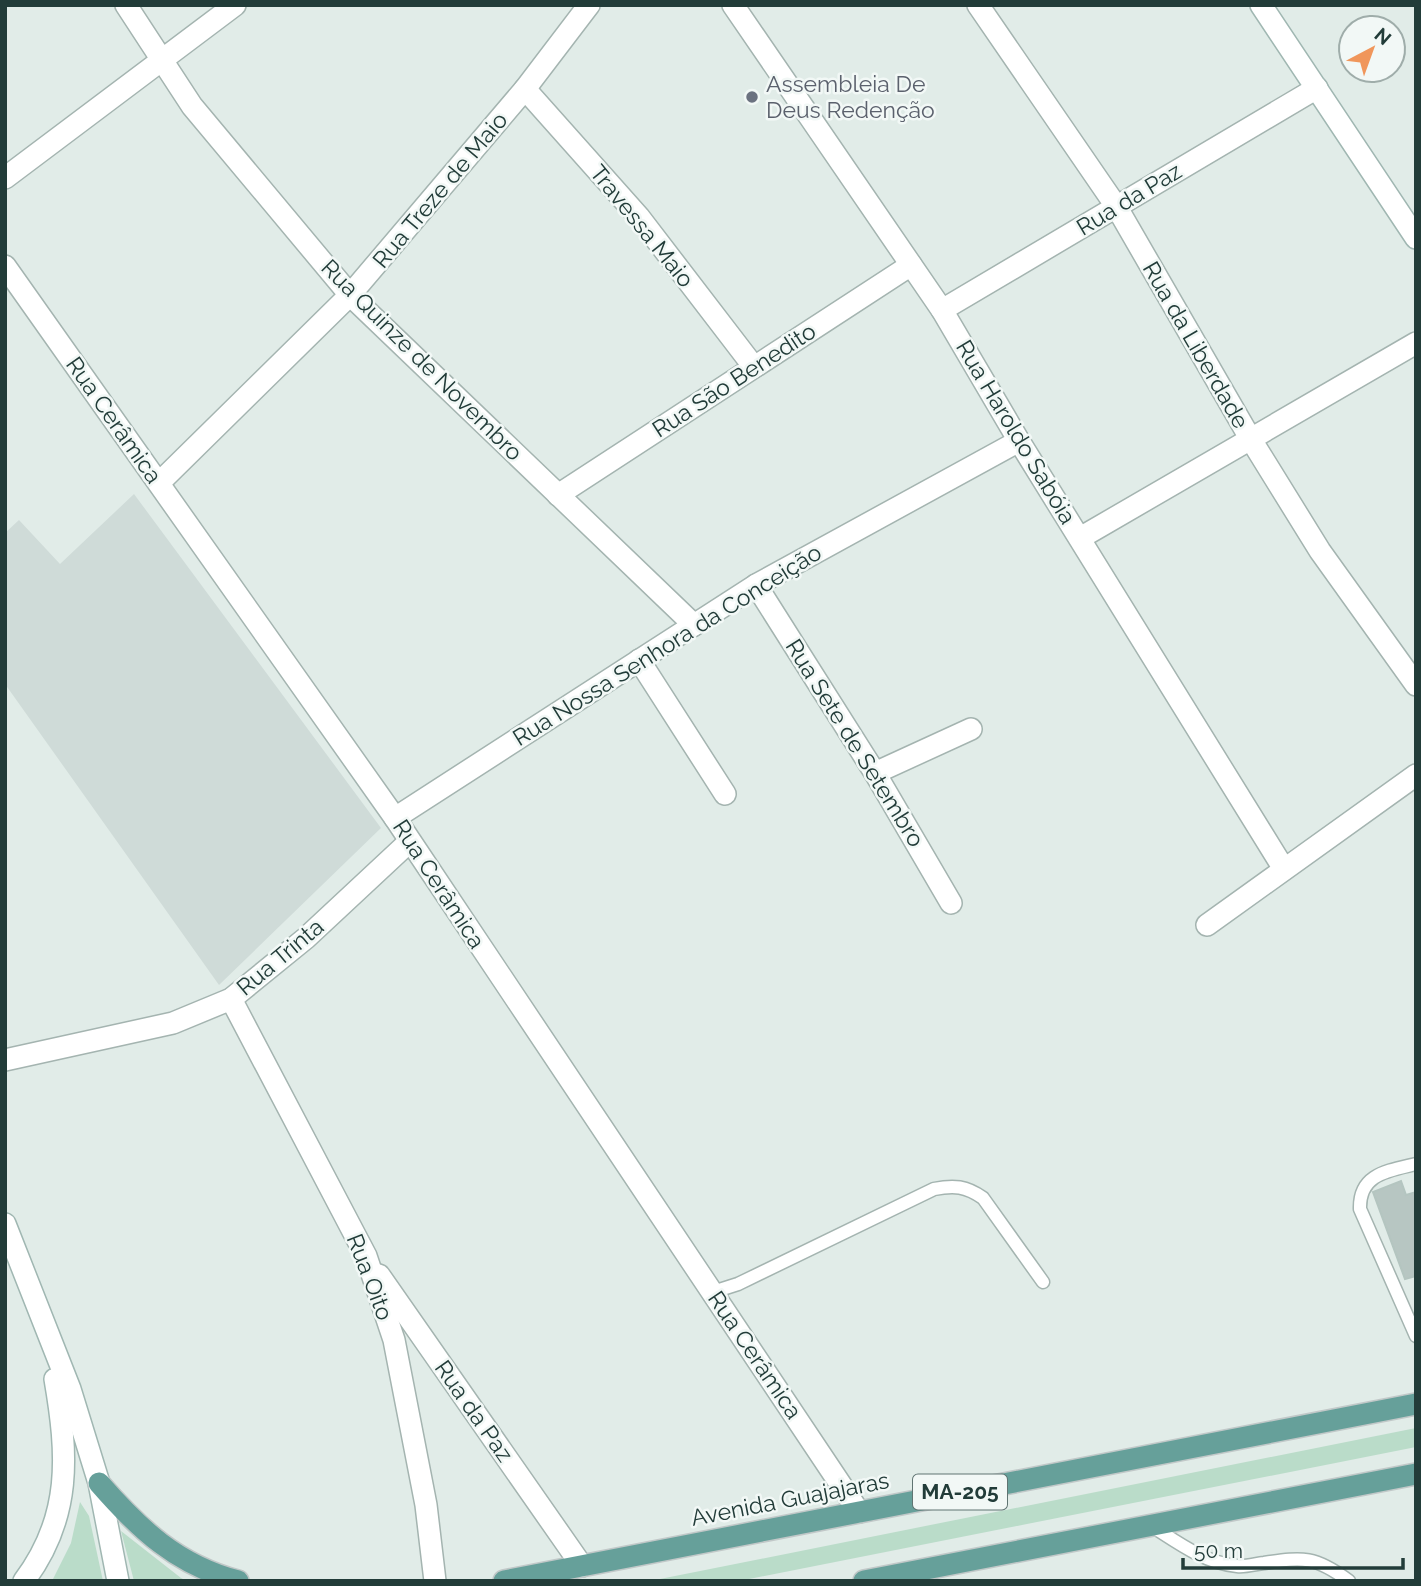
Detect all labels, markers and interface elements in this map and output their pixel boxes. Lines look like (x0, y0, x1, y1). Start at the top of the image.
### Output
north arrow (1337, 14, 1407, 84)
text: N (1370, 23, 1396, 49)
place label: Assembleia De Deus Redenção (766, 70, 935, 123)
marker: Assembleia De Deus Redenção (744, 89, 760, 105)
street label: Rua Treze de Maio (367, 106, 513, 273)
street label: Rua da Paz (1071, 157, 1186, 240)
street label: Travessa Maio (585, 159, 700, 292)
street label: Rua Quinze de Novembro (316, 254, 528, 466)
street label: Rua da Liberdade (1138, 257, 1255, 433)
street label: Rua São Benedito (647, 317, 820, 442)
street label: Rua Haroldo Sabóia (951, 335, 1082, 529)
street label: Rua Cerâmica (61, 351, 168, 488)
street label: Rua Nossa Senhora da Conceição (508, 538, 826, 751)
street label: Rua Sete de Setembro (780, 634, 930, 852)
street label: Rua Cerâmica (388, 814, 491, 953)
street label: Rua Trinta (231, 913, 329, 1001)
street label: Rua Oito (342, 1230, 399, 1324)
street label: Rua Cerâmica (703, 1286, 808, 1424)
street label: Rua da Paz (430, 1355, 519, 1467)
street label: Avenida Guajajaras (689, 1466, 891, 1531)
road number: MA-205 (913, 1474, 1007, 1510)
scale bar (1183, 1526, 1404, 1570)
text: 50 m (1194, 1538, 1243, 1563)

